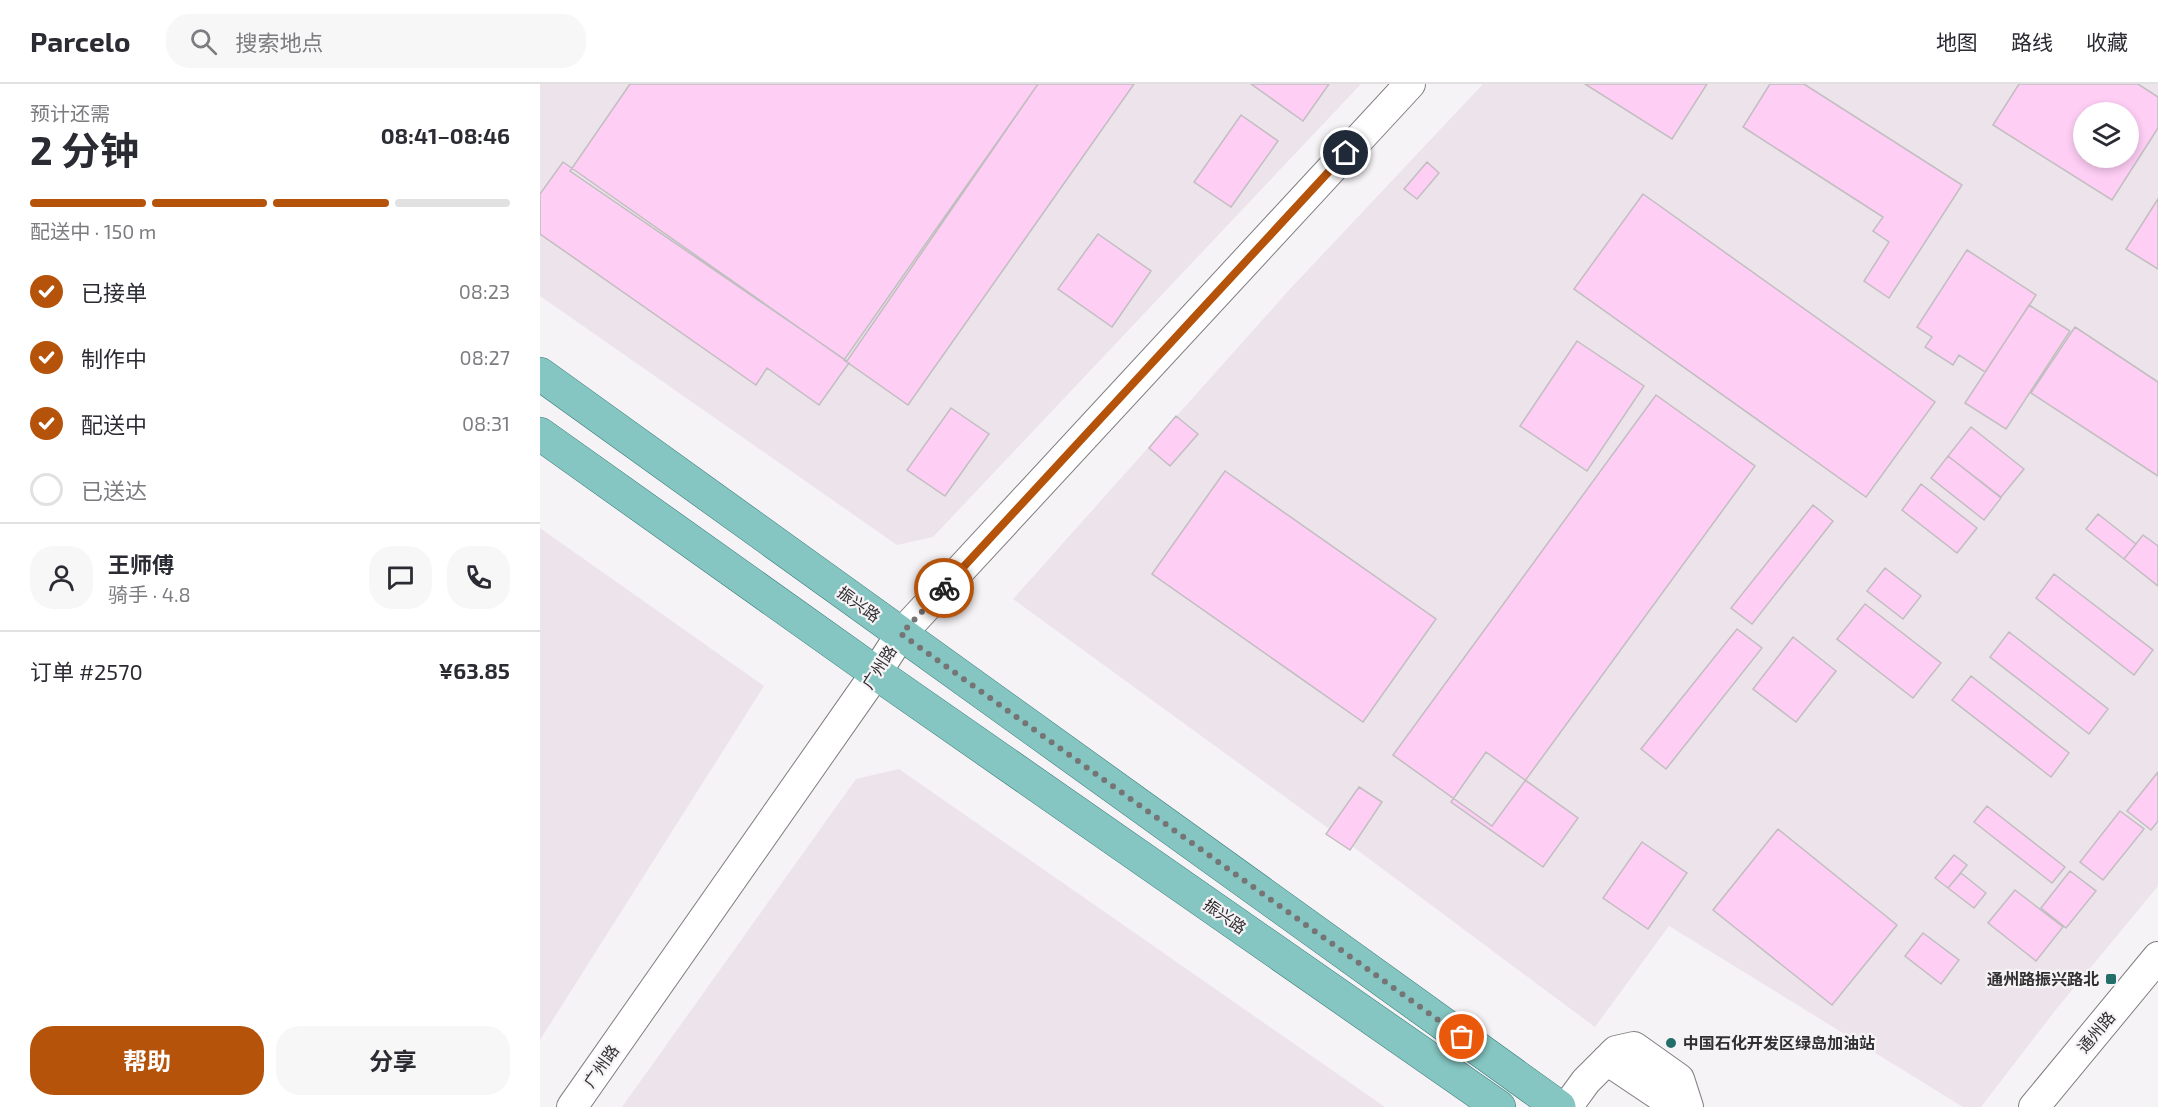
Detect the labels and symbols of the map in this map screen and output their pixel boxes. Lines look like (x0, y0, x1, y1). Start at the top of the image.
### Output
pin (1320, 127, 1371, 178)
courier (914, 558, 974, 618)
street label: 振兴路 (834, 582, 884, 625)
street label: 广州路 (858, 641, 900, 692)
street label: 振兴路 (1200, 894, 1250, 937)
place label: 通州路振兴路北 (1987, 969, 2099, 988)
marker: 通州路振兴路北 (2104, 972, 2118, 986)
street label: 通州路 (2073, 1007, 2118, 1056)
pin (1436, 1011, 1487, 1062)
place label: 中国石化开发区绿岛加油站 (1683, 1033, 1875, 1052)
marker: 中国石化开发区绿岛加油站 (1664, 1036, 1678, 1050)
street label: 广州路 (579, 1041, 622, 1091)

